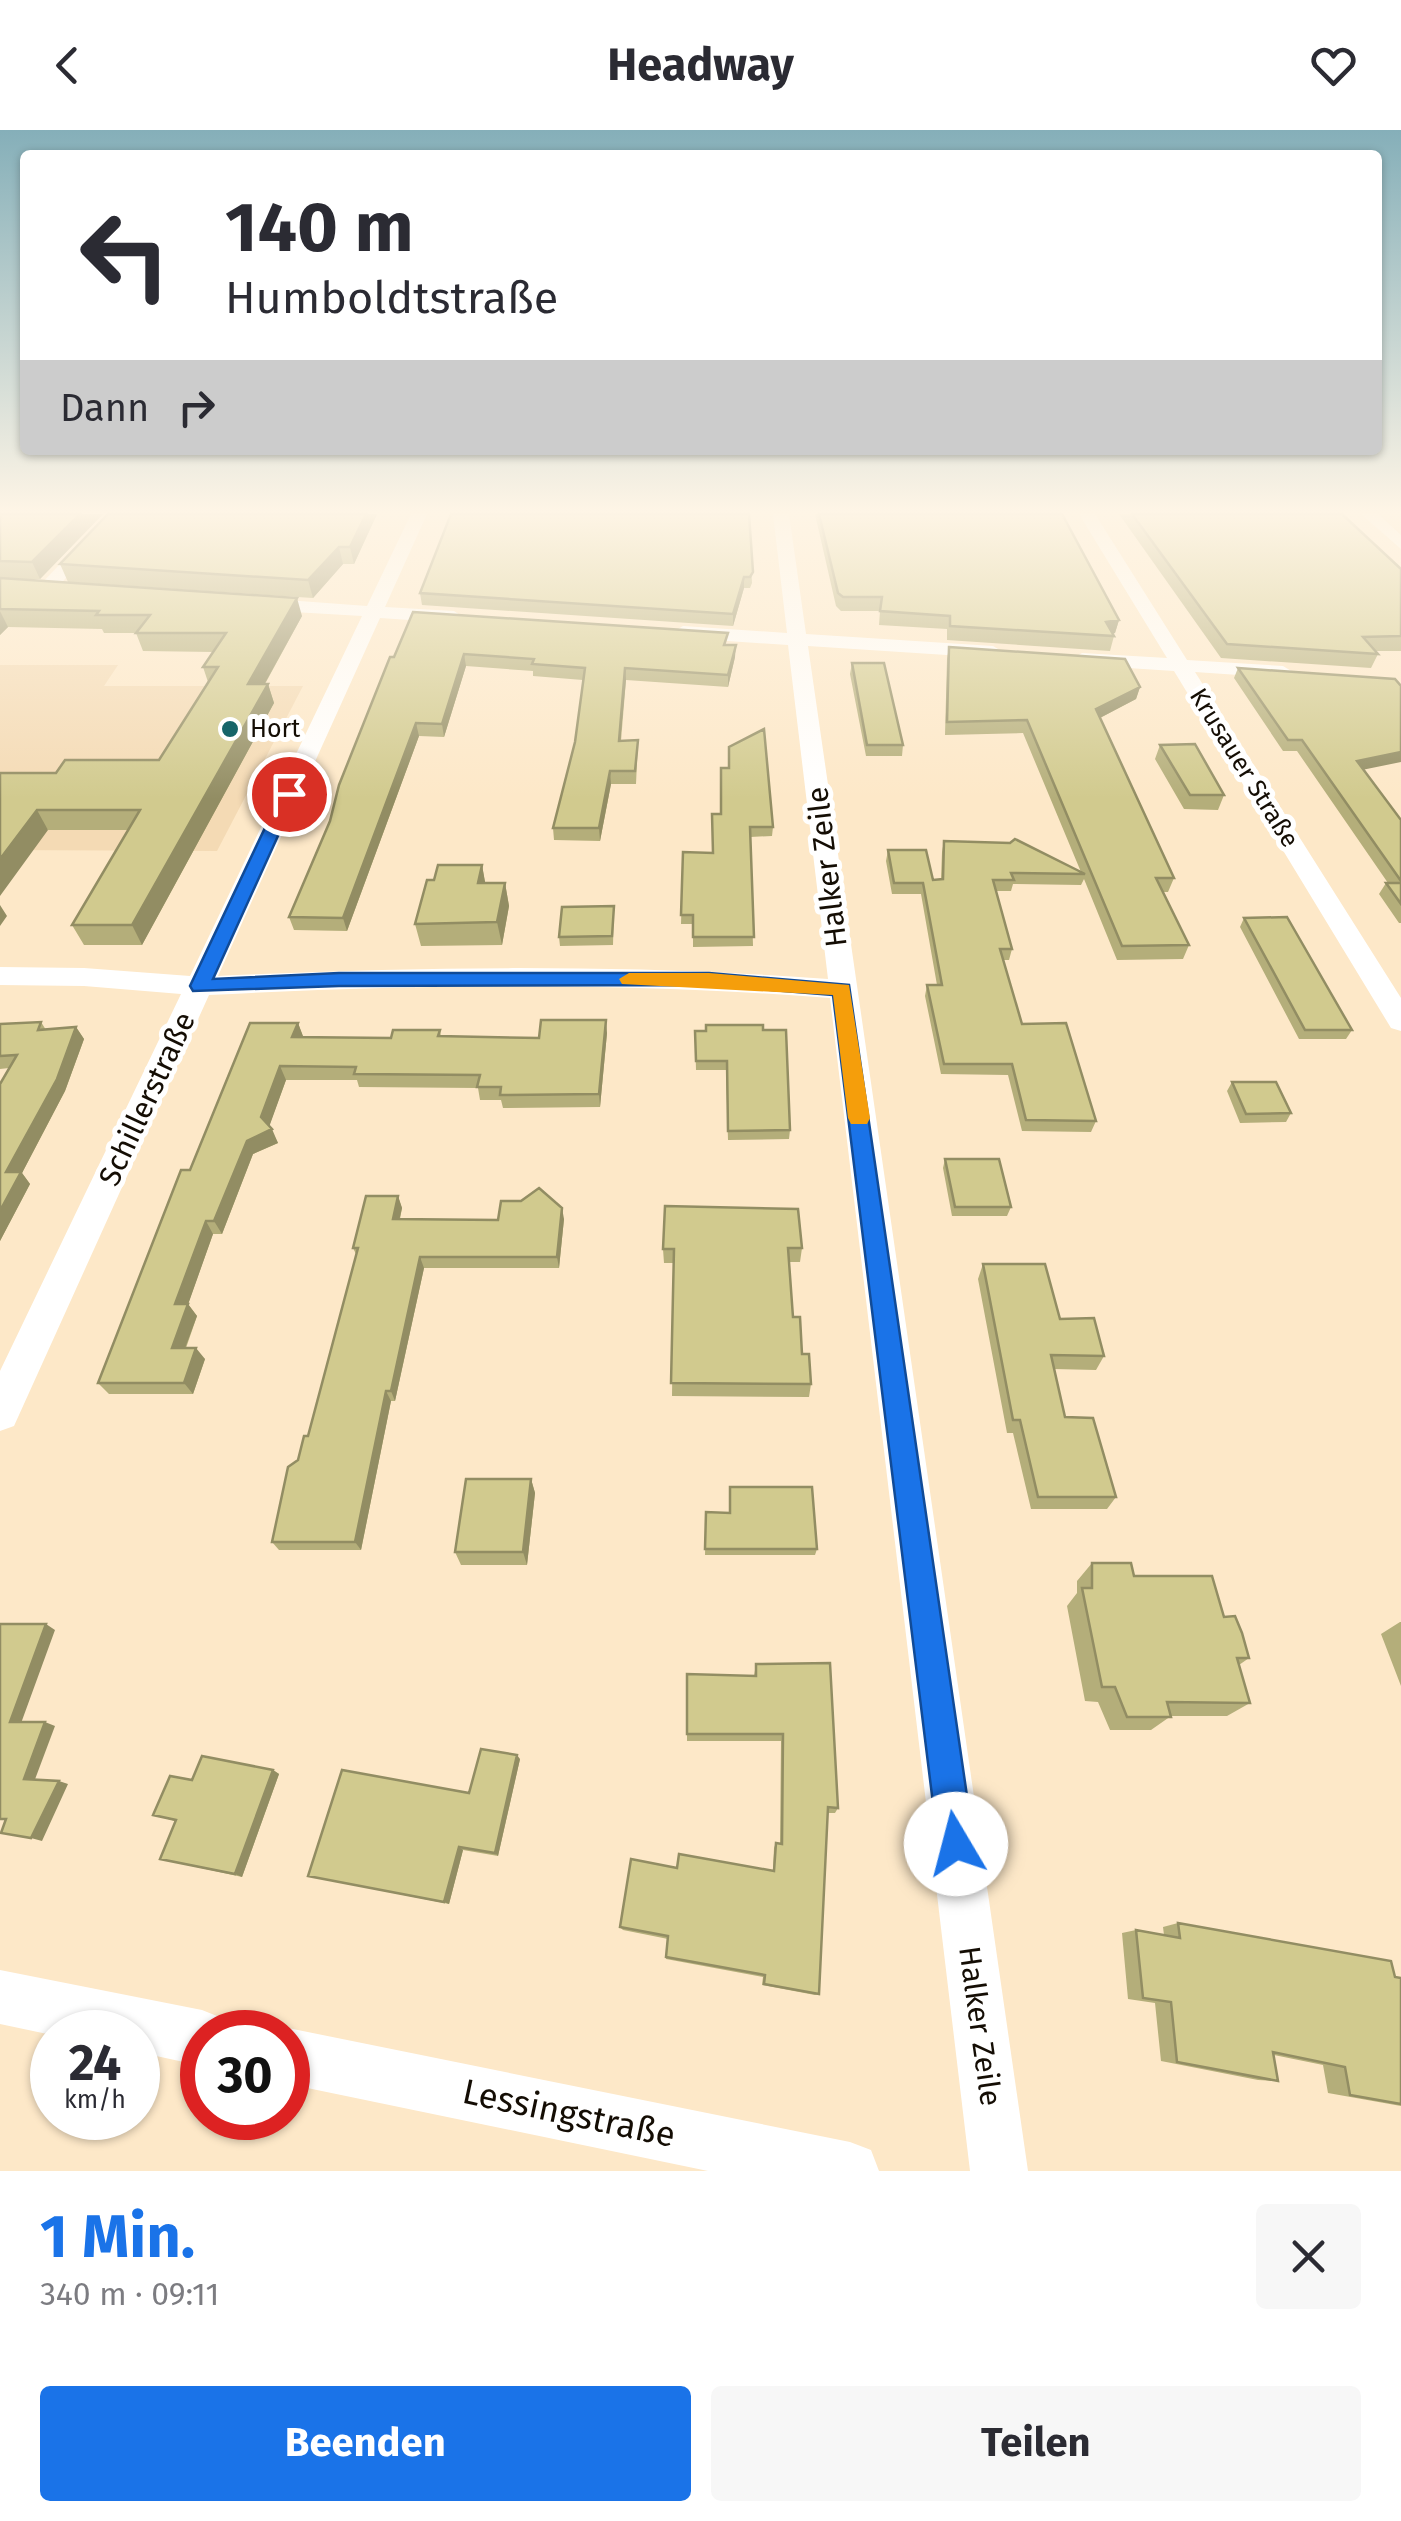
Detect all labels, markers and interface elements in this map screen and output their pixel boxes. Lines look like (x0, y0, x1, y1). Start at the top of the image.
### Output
icon: back (40, 38, 95, 93)
text: Headway (607, 38, 794, 92)
icon: heart (1306, 38, 1361, 93)
text: 140 m (225, 186, 414, 270)
icon: left (60, 190, 190, 320)
text: Humboldtstraße (225, 271, 558, 325)
icon: right (169, 380, 224, 435)
text: Dann (60, 385, 149, 431)
street label: Krusauer Straße (1183, 683, 1305, 853)
place label: Hort (250, 714, 301, 744)
marker: Hort (219, 718, 241, 740)
pin (247, 752, 332, 837)
icon: arrive (262, 767, 317, 822)
street label: Halker Zeile (799, 785, 855, 949)
street label: Schillerstraße (91, 1006, 203, 1192)
position arrow (904, 1792, 1008, 1896)
street label: Halker Zeile (951, 1944, 1009, 2108)
speed limit sign: 30 (180, 2010, 310, 2140)
text: 24 (69, 2033, 121, 2093)
street label: Lessingstraße (459, 2070, 679, 2156)
text: km/h (64, 2085, 126, 2115)
text: 1 Min. (40, 2201, 195, 2273)
button: close (1256, 2204, 1361, 2309)
text: 340 m · 09:11 (40, 2275, 219, 2313)
button: Beenden (40, 2386, 691, 2501)
button: Teilen (711, 2386, 1361, 2501)

